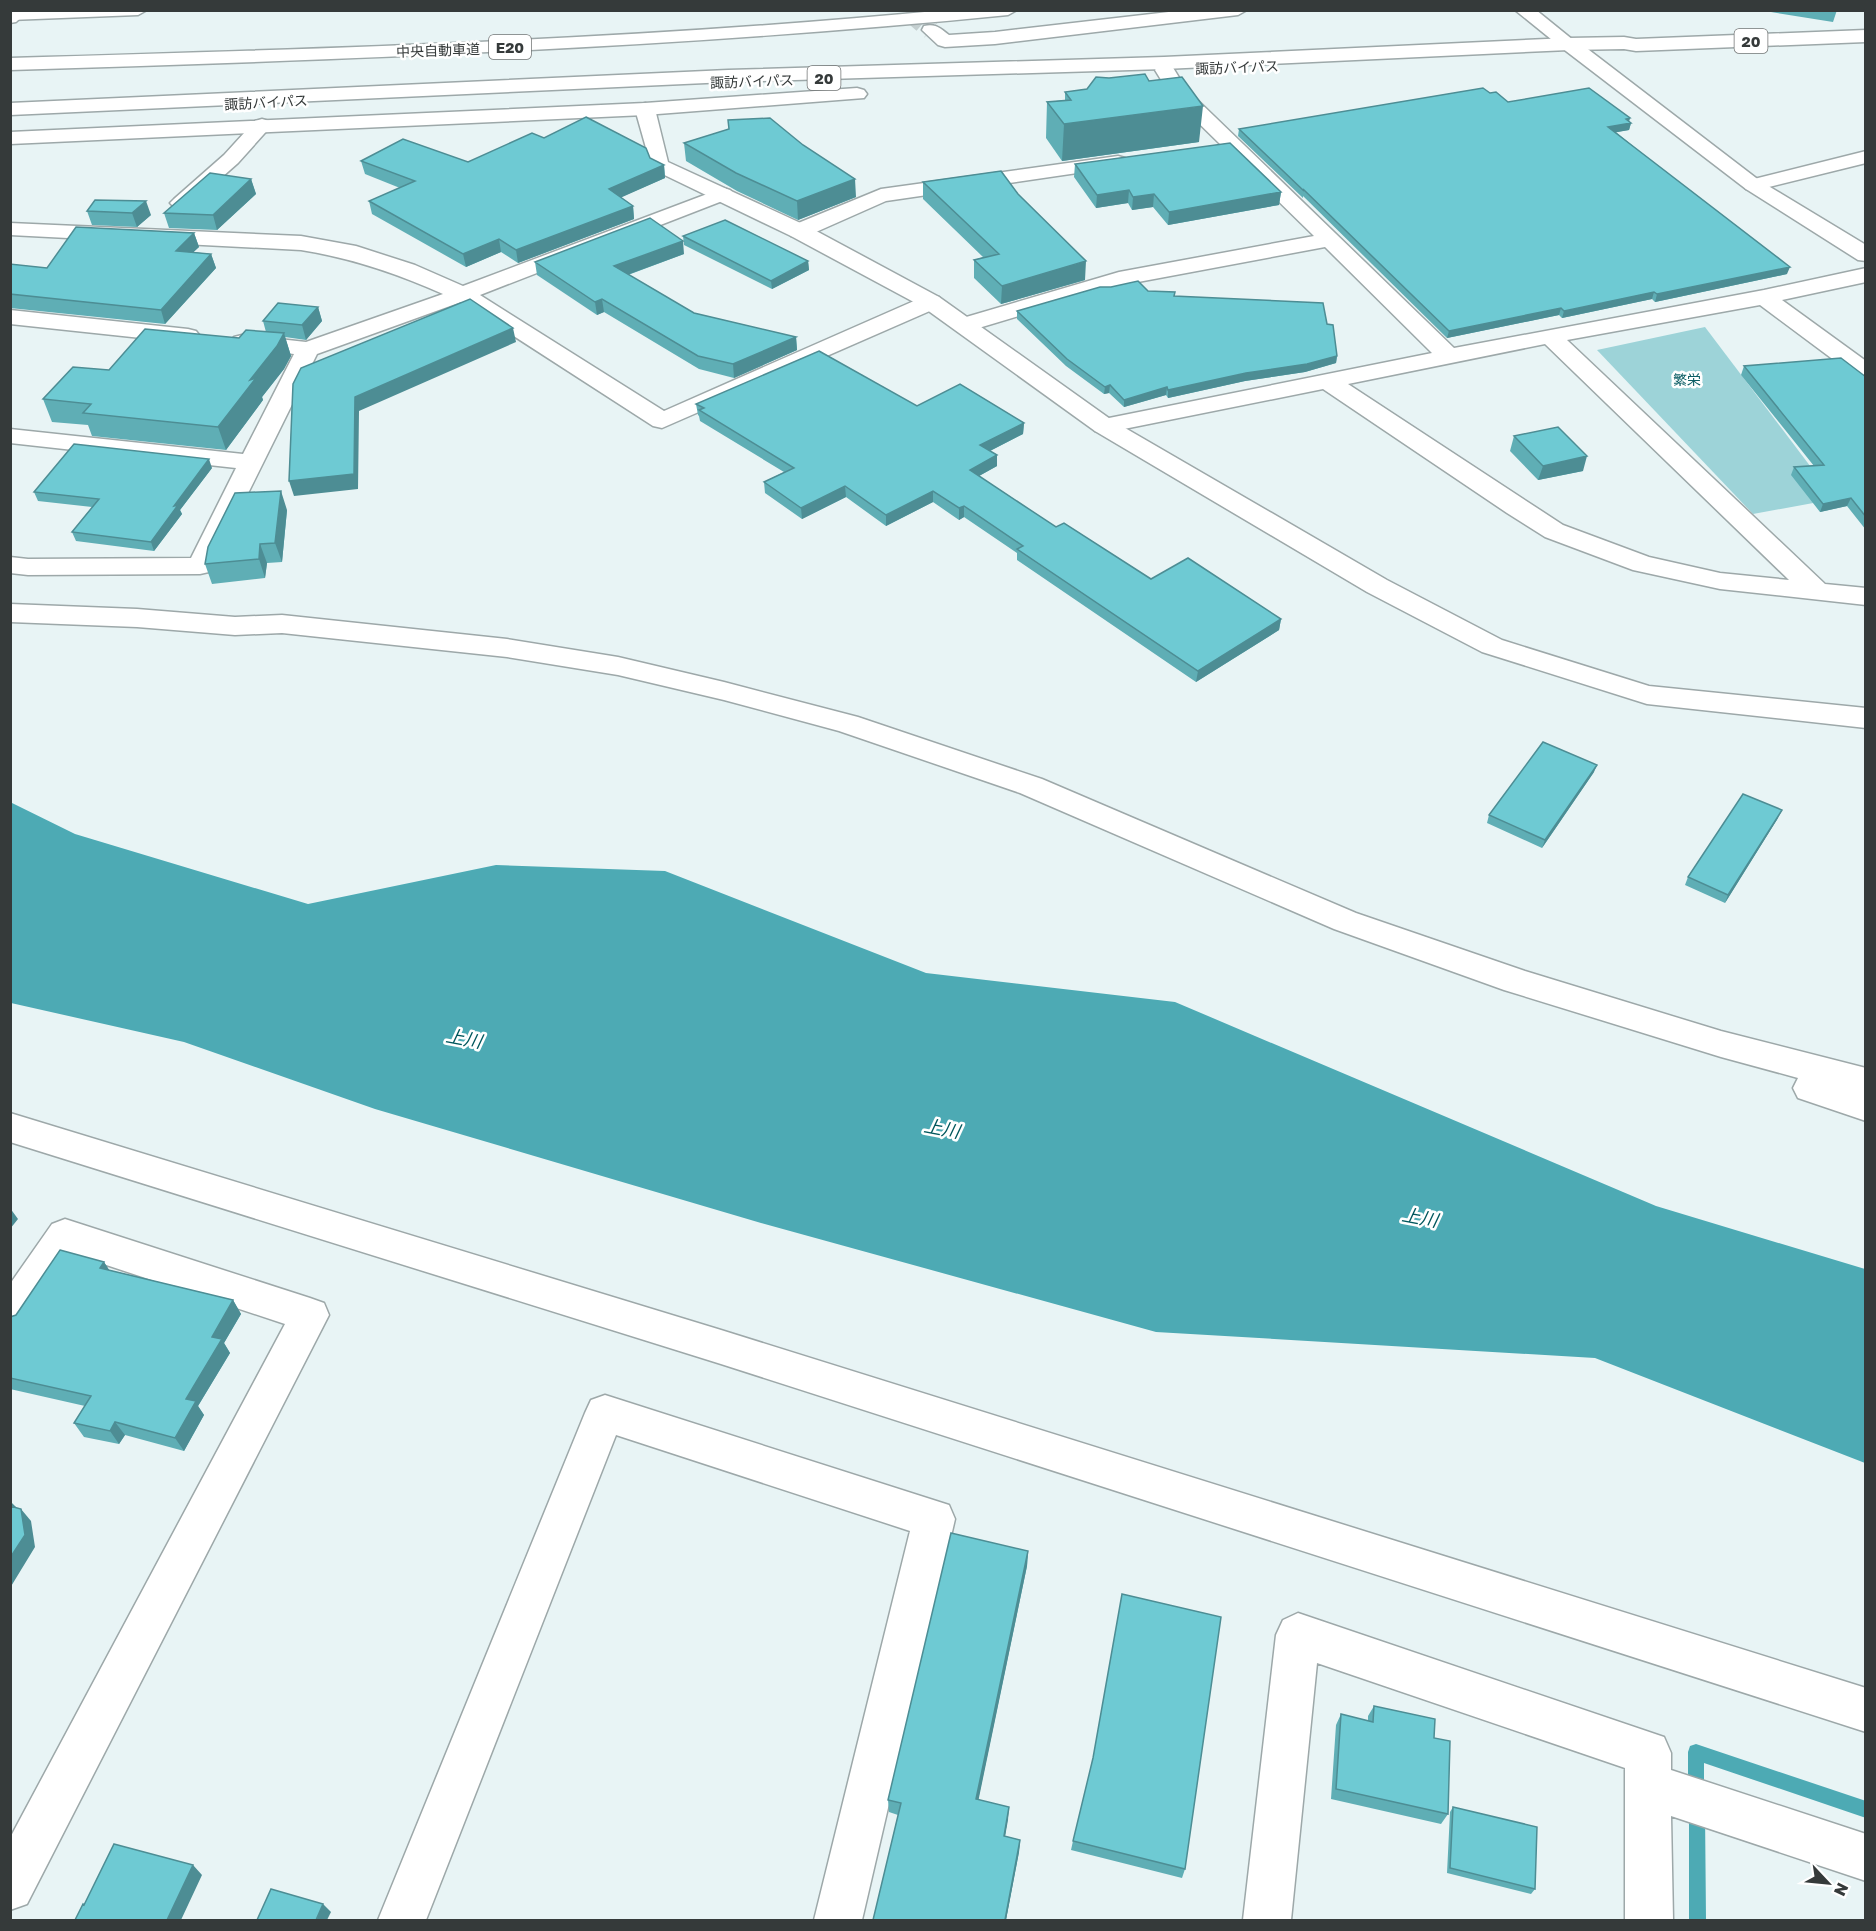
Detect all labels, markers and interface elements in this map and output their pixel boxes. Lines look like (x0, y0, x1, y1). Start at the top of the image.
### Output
road number: 20 (1734, 29, 1768, 53)
road number: E20 (489, 35, 531, 59)
street label: 中央自動車道 (396, 40, 480, 60)
street label: 諏訪バイパス (1195, 57, 1279, 77)
road number: 20 (808, 66, 840, 90)
street label: 諏訪バイパス (710, 71, 794, 91)
street label: 諏訪バイパス (224, 91, 308, 113)
park label: 繁栄 (1673, 371, 1701, 388)
water label: 上川 (444, 1024, 486, 1053)
water label: 上川 (922, 1114, 964, 1143)
water label: 上川 (1400, 1203, 1442, 1232)
north arrow (1798, 1853, 1858, 1913)
text: N (1830, 1880, 1853, 1899)

